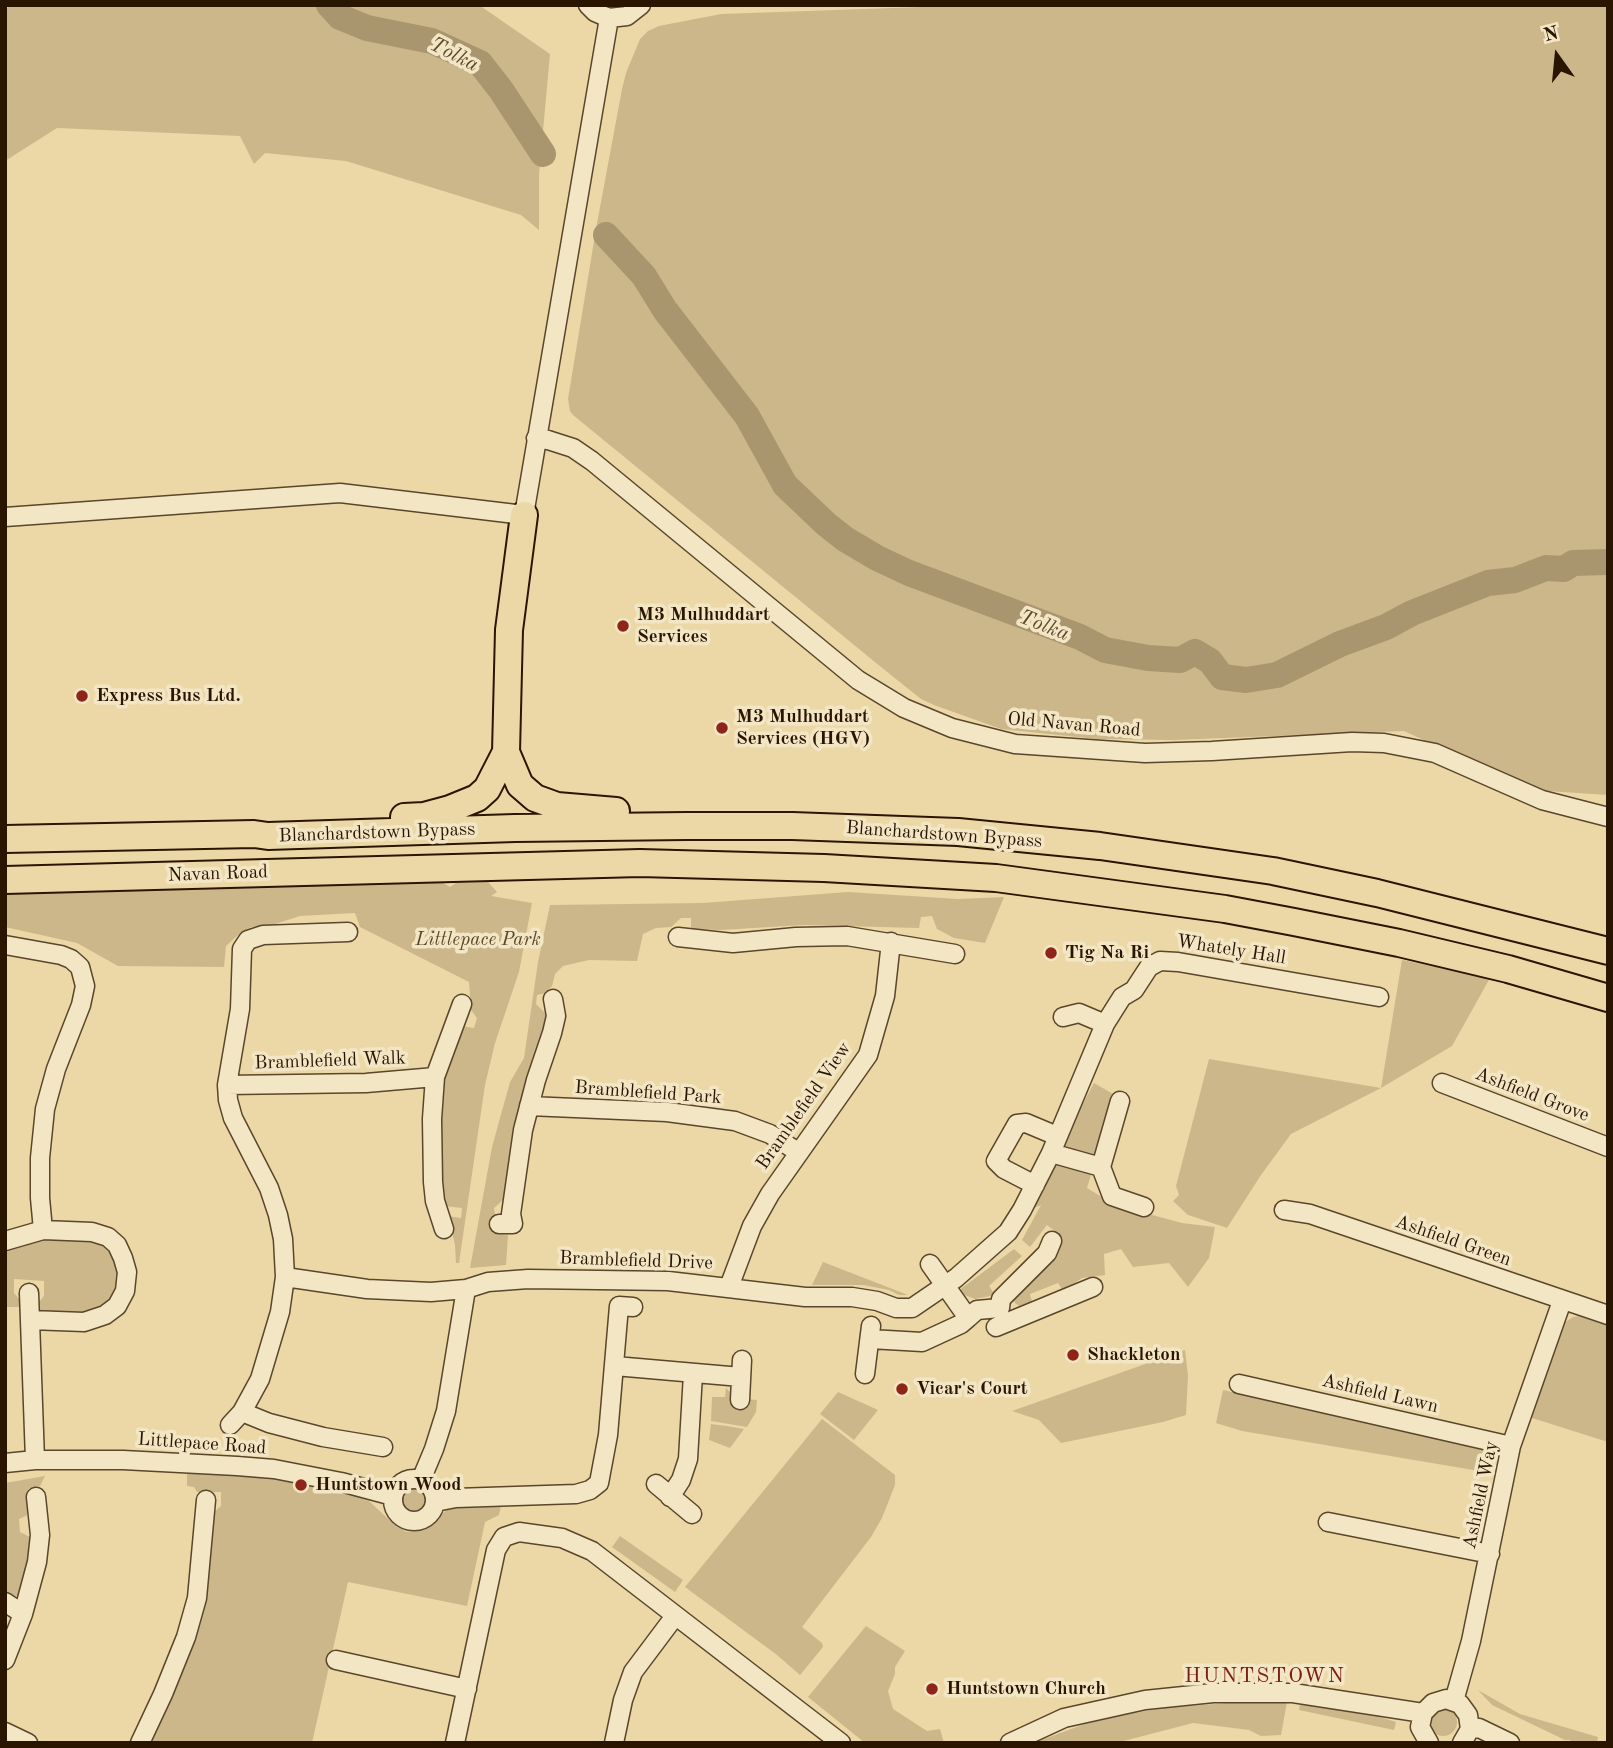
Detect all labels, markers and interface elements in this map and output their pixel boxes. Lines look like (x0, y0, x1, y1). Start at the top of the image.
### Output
north arrow (1522, 21, 1592, 91)
text: N (1542, 24, 1561, 46)
water label: Tolka (425, 32, 483, 78)
place label: M3 Mulhuddart Services (637, 604, 770, 648)
water label: Tolka (1015, 605, 1073, 647)
marker: M3 Mulhuddart Services (615, 618, 631, 634)
place label: Express Bus Ltd. (96, 685, 241, 707)
marker: Express Bus Ltd. (74, 688, 90, 704)
place label: M3 Mulhuddart Services (HGV) (736, 706, 870, 750)
street label: Old Navan Road (1006, 708, 1142, 742)
marker: M3 Mulhuddart Services (HGV) (714, 720, 730, 736)
street label: Blanchardstown Bypass (845, 817, 1043, 853)
street label: Blanchardstown Bypass (278, 818, 476, 848)
street label: Navan Road (168, 861, 268, 887)
park label: Littlepace Park (415, 929, 541, 951)
street label: Whately Hall (1175, 930, 1287, 970)
place label: Tig Na Ri (1065, 942, 1149, 964)
marker: Tig Na Ri (1043, 945, 1059, 961)
street label: Bramblefield View (751, 1038, 857, 1174)
street label: Bramblefield Walk (254, 1047, 406, 1075)
street label: Ashfield Grove (1472, 1063, 1592, 1127)
street label: Bramblefield Park (574, 1076, 722, 1110)
street label: Ashfield Green (1392, 1210, 1514, 1272)
street label: Bramblefield Drive (559, 1247, 713, 1275)
place label: Shackleton (1087, 1344, 1180, 1366)
marker: Shackleton (1065, 1347, 1081, 1363)
street label: Ashfield Lawn (1319, 1370, 1441, 1418)
place label: Vicar's Court (916, 1378, 1028, 1400)
marker: Vicar's Court (894, 1381, 910, 1397)
street label: Littlepace Road (137, 1428, 267, 1460)
street label: Ashfield Way (1458, 1439, 1504, 1551)
place label: Huntstown Wood (315, 1474, 462, 1496)
marker: Huntstown Wood (293, 1477, 309, 1493)
district label: HUNTSTOWN (1185, 1663, 1345, 1689)
place label: Huntstown Church (946, 1678, 1106, 1700)
marker: Huntstown Church (924, 1681, 940, 1697)

